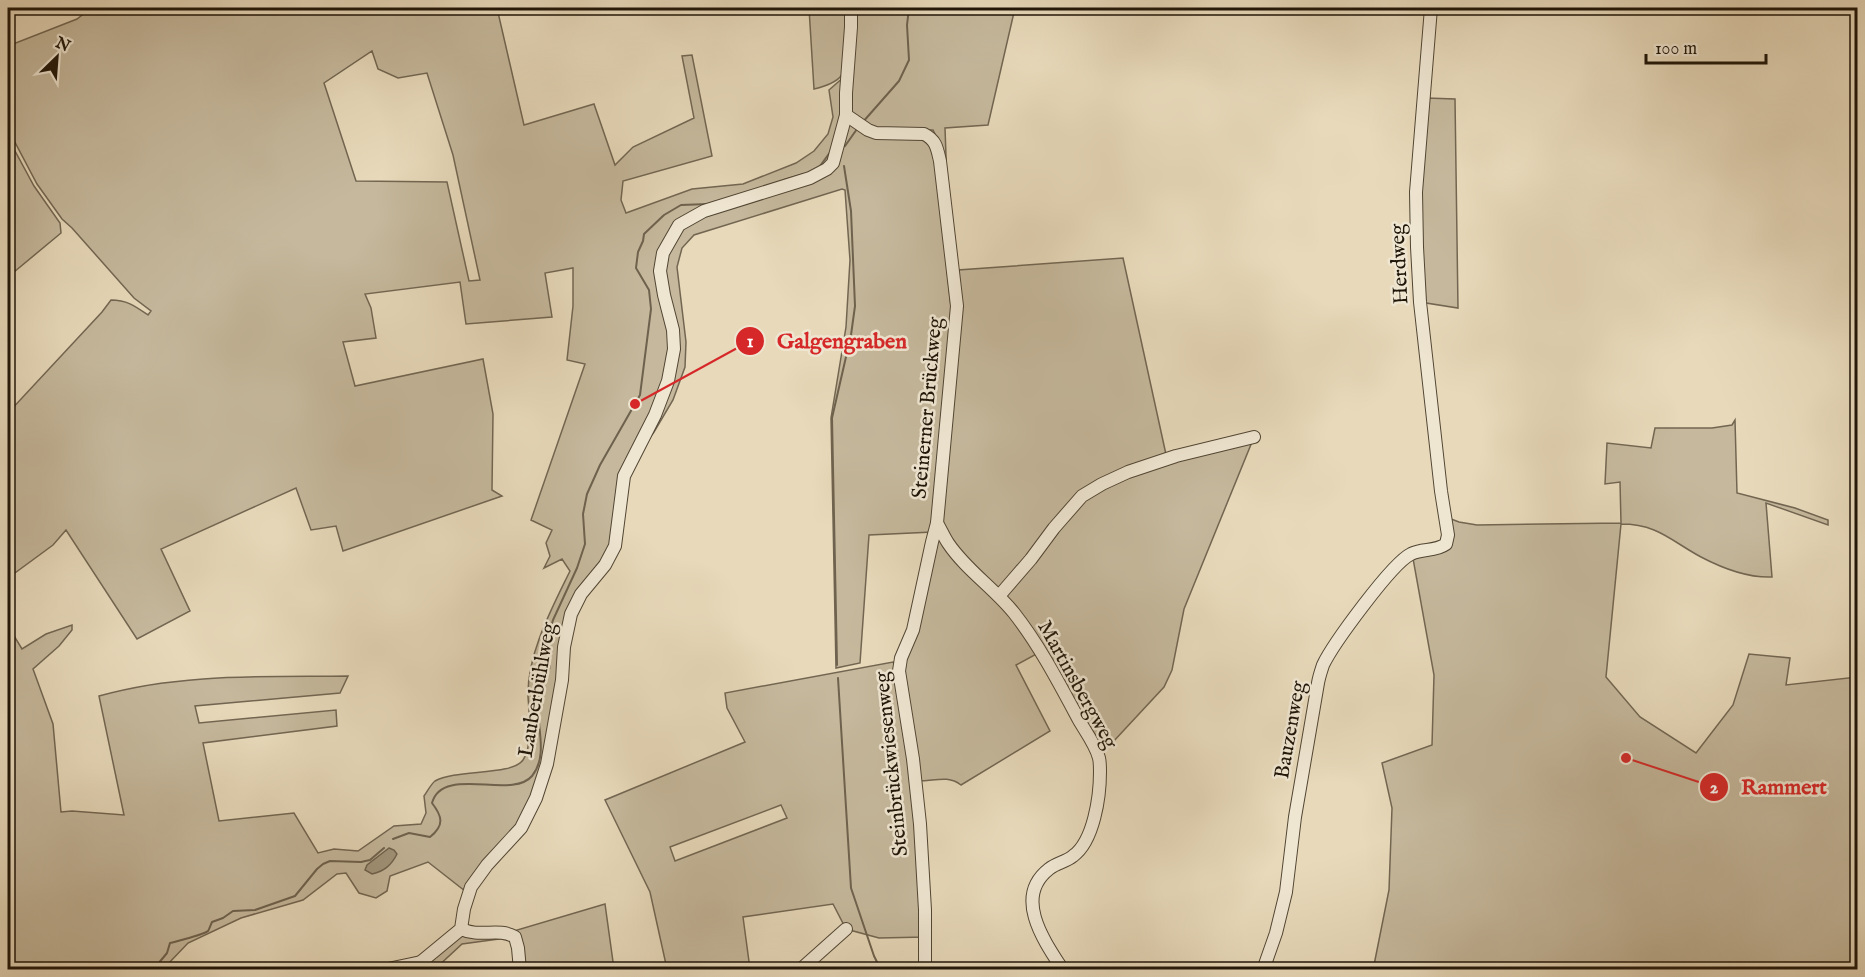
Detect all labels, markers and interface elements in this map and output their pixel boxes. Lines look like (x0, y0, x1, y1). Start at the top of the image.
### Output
north arrow (27, 27, 87, 87)
scale bar (1646, 27, 1766, 65)
text: N (51, 33, 73, 57)
text: 100 m (1655, 38, 1697, 61)
street label: Herdweg (1384, 222, 1416, 305)
street label: Steinerner Brückweg (907, 315, 949, 500)
callout: Galgengraben (735, 321, 919, 361)
text: Galgengraben (777, 328, 907, 356)
text: 1 (747, 331, 754, 354)
street label: Martinsbergweg (1031, 616, 1124, 755)
street label: Lauberbühlweg (513, 620, 563, 760)
street label: Steinbrückwiesenweg (869, 670, 915, 858)
street label: Bauzenweg (1269, 678, 1313, 781)
callout: Rammert (1699, 767, 1839, 807)
text: Rammert (1741, 774, 1827, 802)
text: 2 (1710, 777, 1719, 800)

